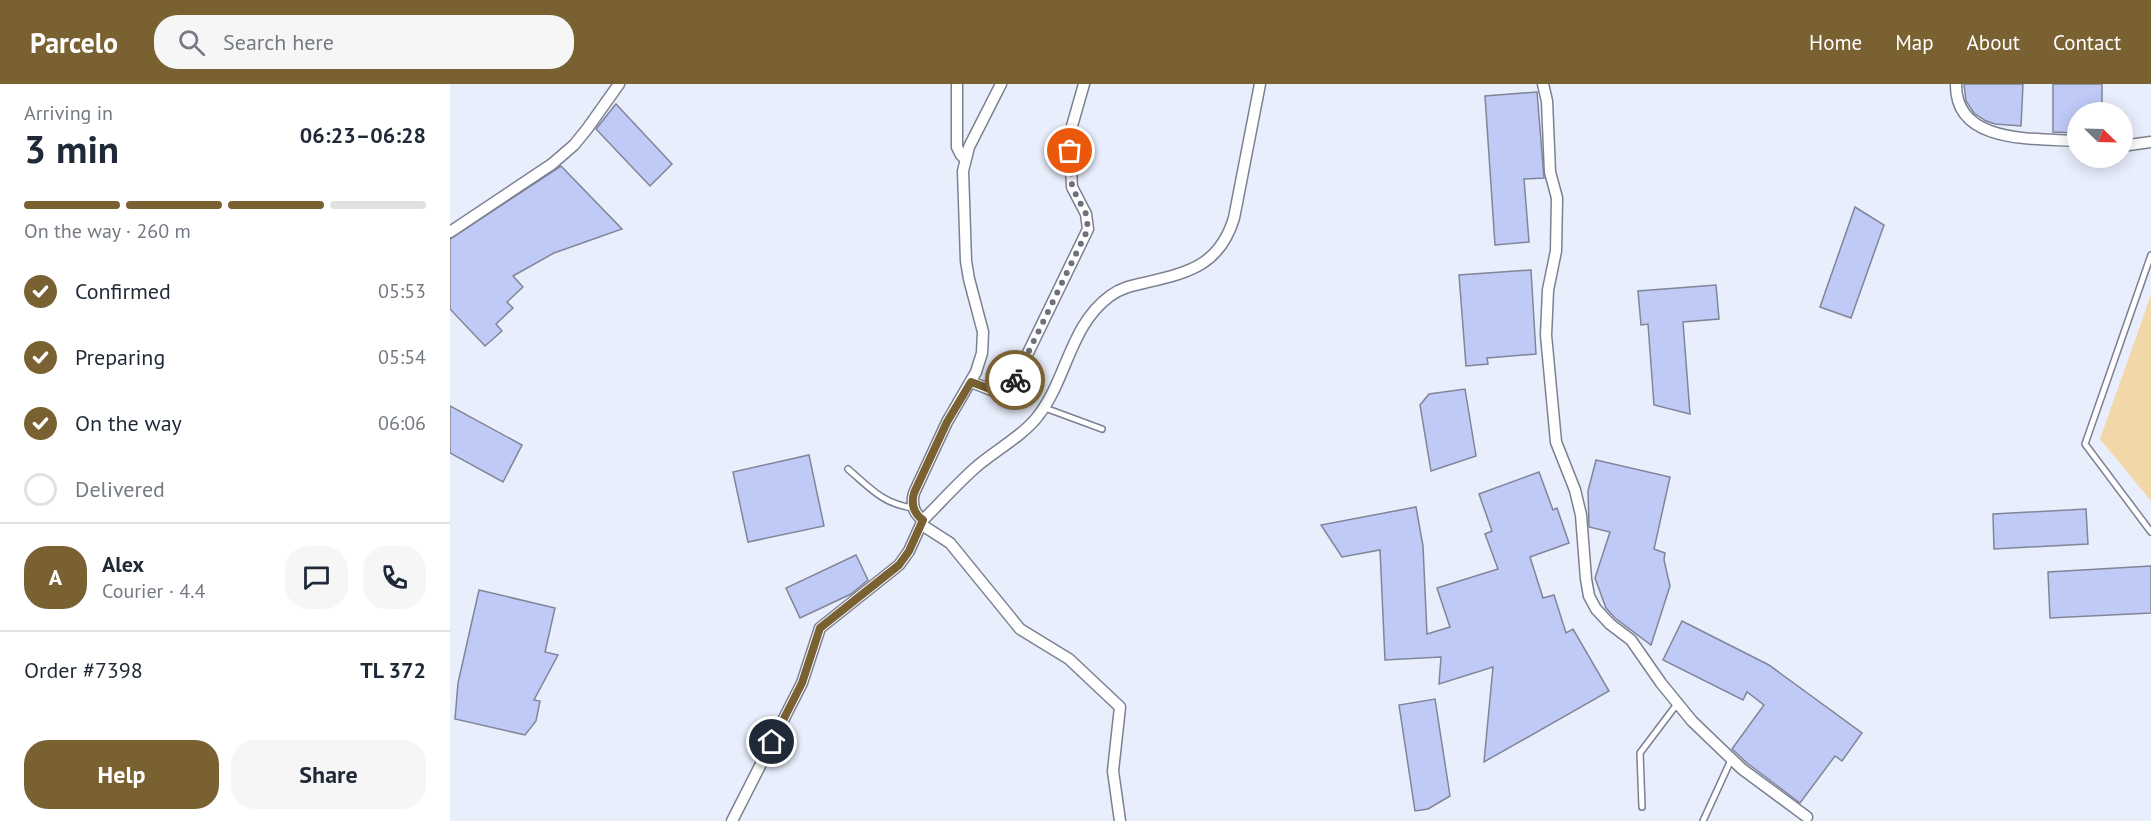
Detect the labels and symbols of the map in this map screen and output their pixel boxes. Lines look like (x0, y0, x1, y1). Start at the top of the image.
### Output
north arrow (2067, 102, 2133, 168)
pin (1044, 125, 1095, 176)
courier (985, 350, 1045, 410)
pin (746, 716, 797, 767)

